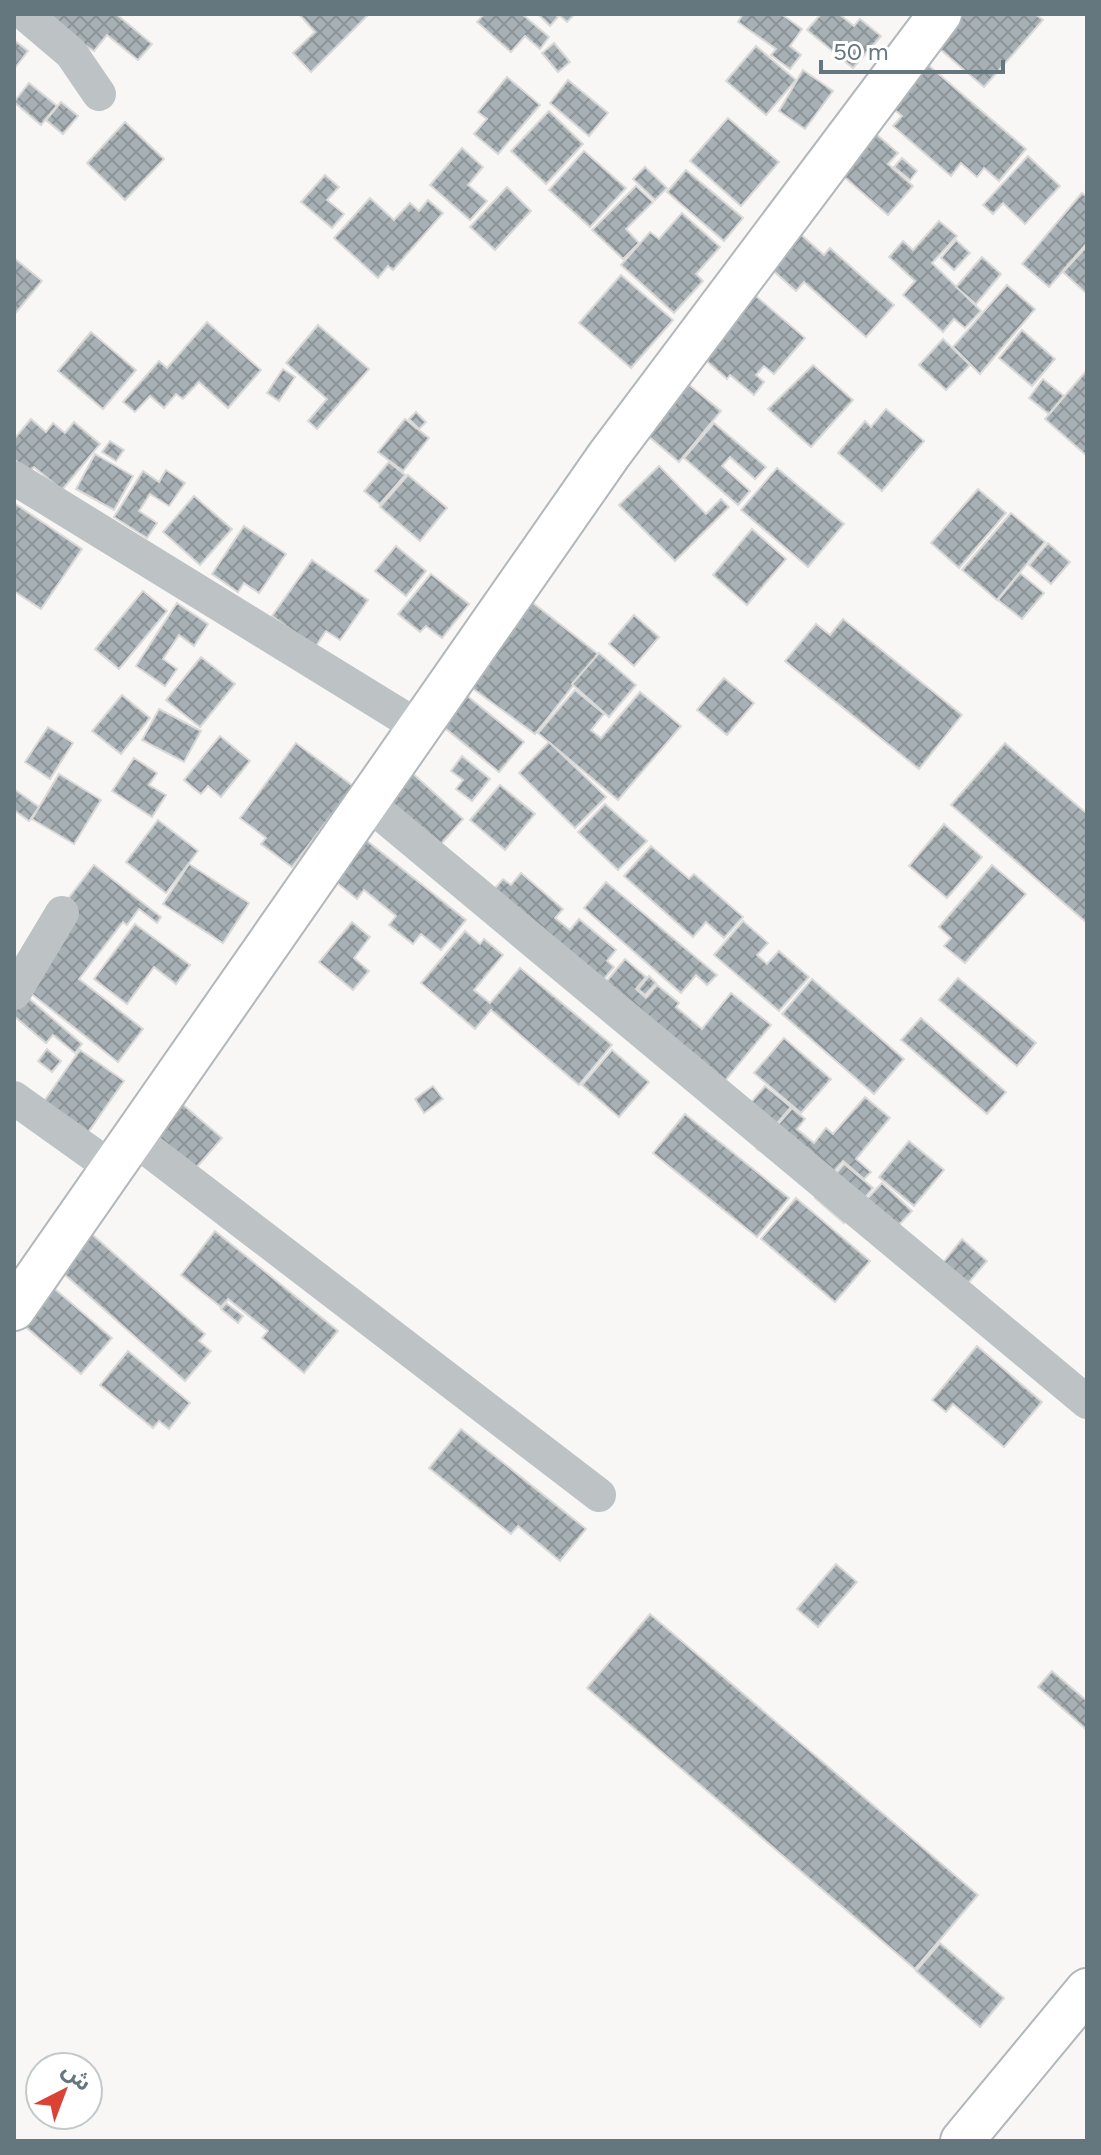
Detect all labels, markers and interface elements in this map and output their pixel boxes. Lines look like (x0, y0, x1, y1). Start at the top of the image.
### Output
scale bar (821, 24, 1003, 74)
text: 50 m (833, 37, 889, 66)
north arrow (24, 2051, 104, 2131)
text: ش (57, 2056, 97, 2097)

